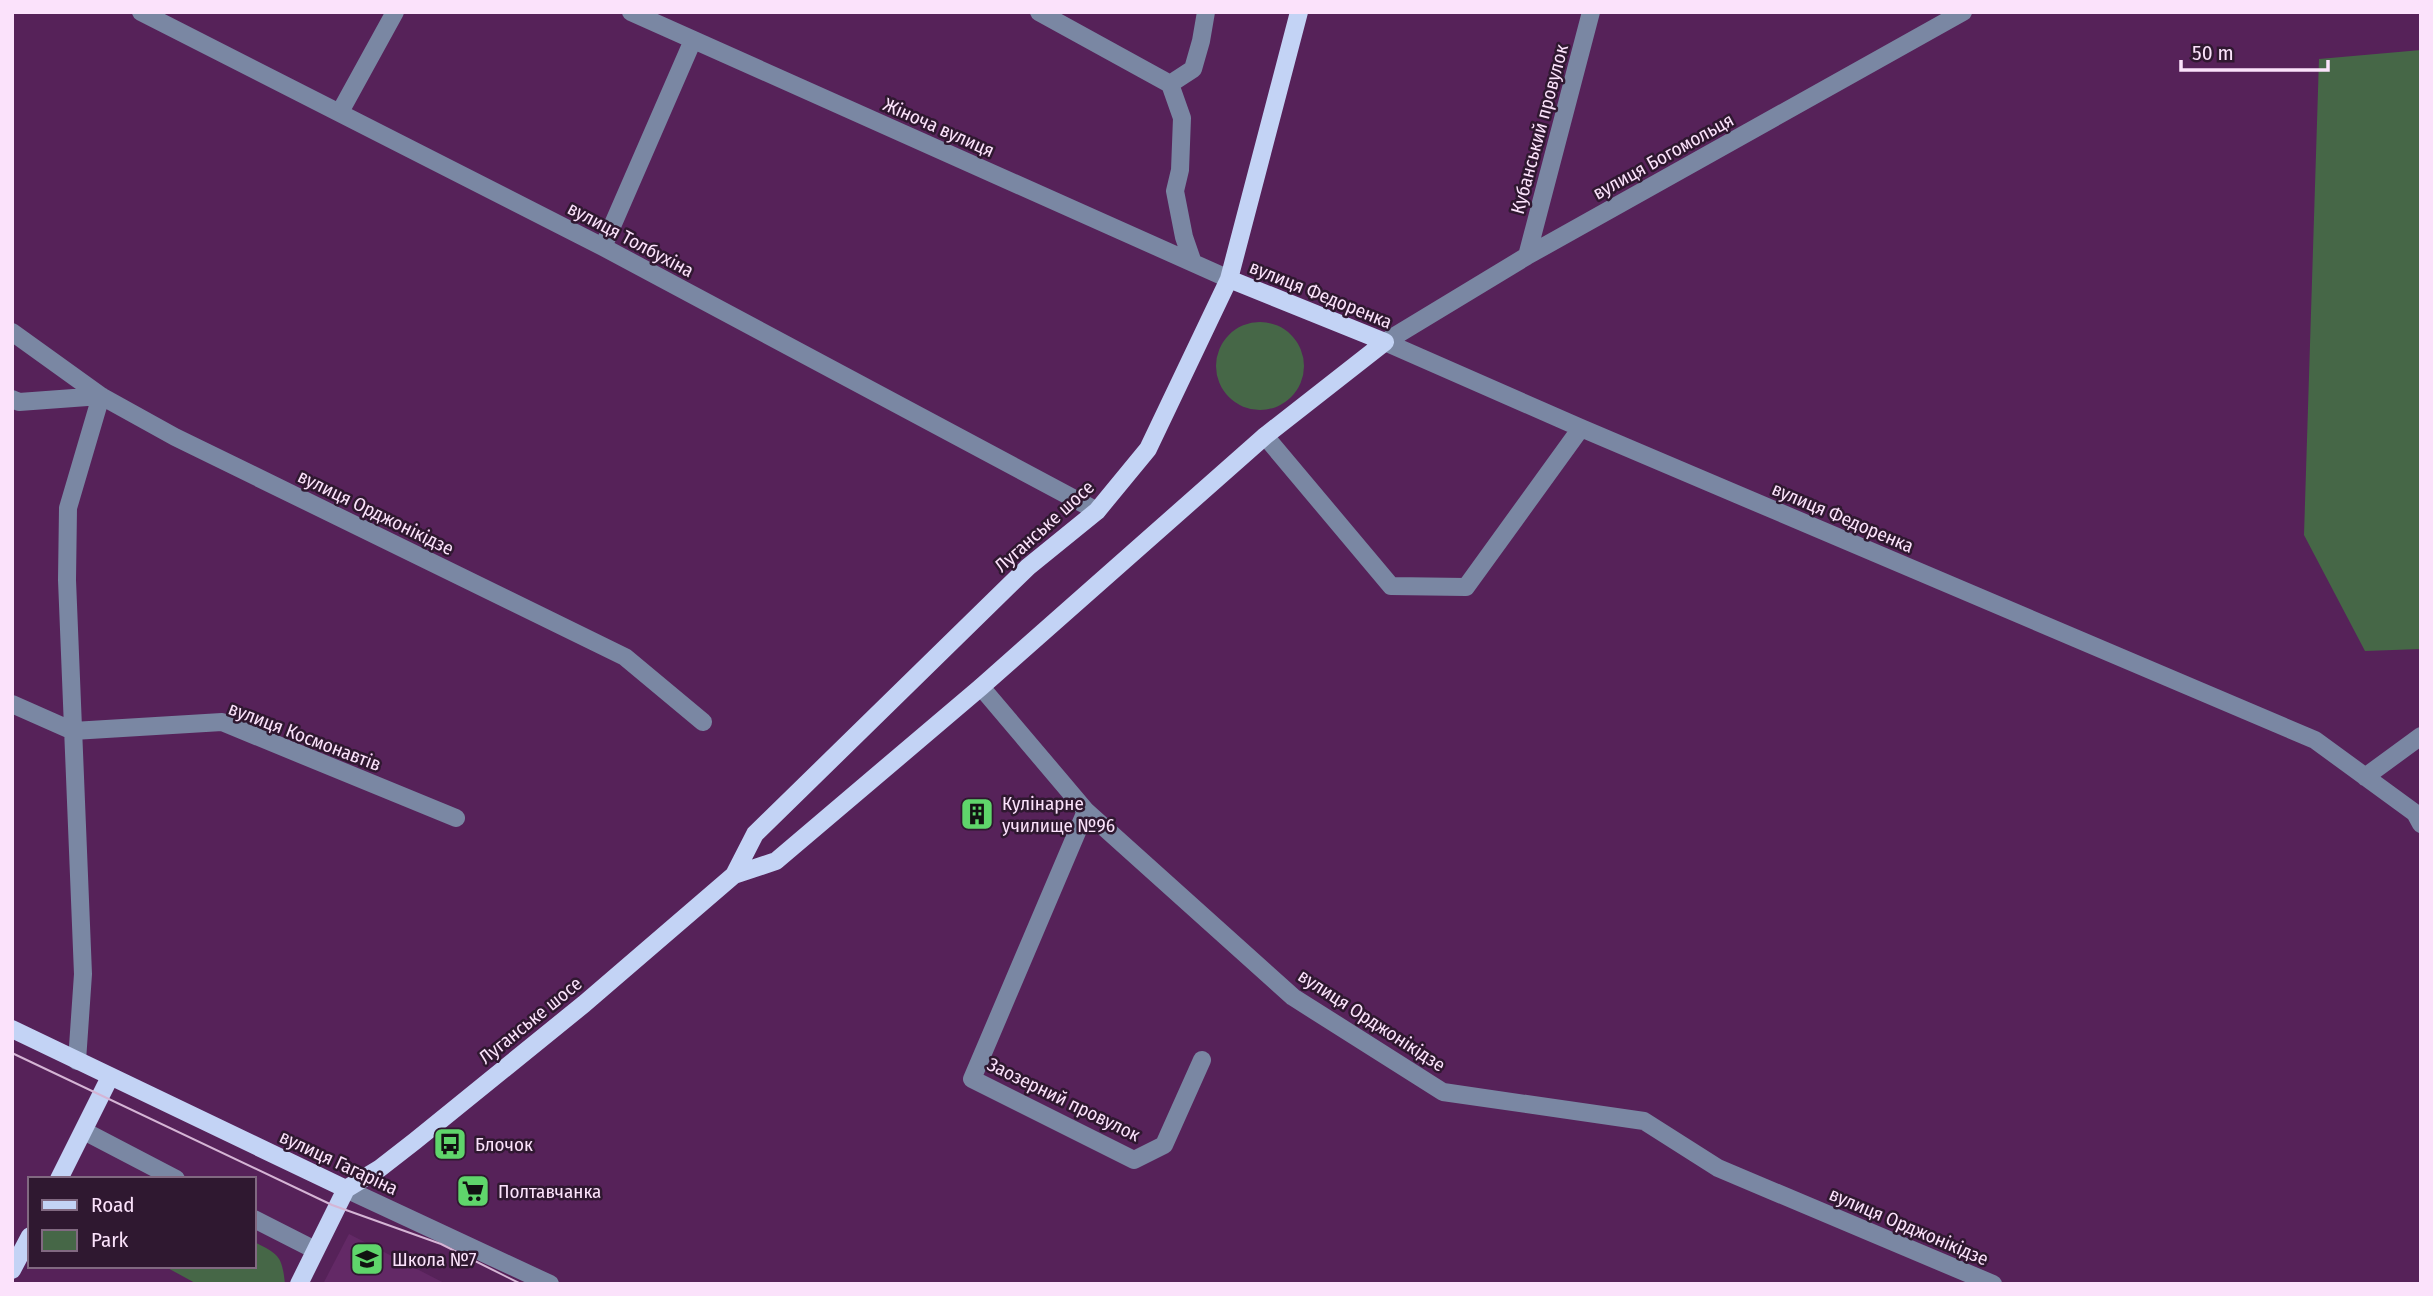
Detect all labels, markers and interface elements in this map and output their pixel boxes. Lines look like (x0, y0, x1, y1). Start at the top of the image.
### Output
scale bar (2181, 28, 2328, 72)
text: 50 m (2192, 40, 2234, 66)
street label: Кубанський провулок (1506, 42, 1573, 216)
street label: Жіноча вулиця (880, 93, 998, 162)
street label: вулиця Богомольця (1589, 108, 1738, 205)
street label: вулиця Толбухіна (564, 197, 698, 282)
street label: вулиця Федоренка (1246, 255, 1395, 334)
street label: вулиця Орджонікідзе (294, 465, 458, 560)
street label: Луганське шосе (990, 476, 1099, 577)
street label: вулиця Федоренка (1768, 477, 1917, 558)
street label: вулиця Космонавтів (225, 697, 384, 776)
place label: Кулінарне училище №96 (1002, 792, 1115, 837)
building icon: Кулінарне училище №96 (958, 795, 996, 833)
street label: вулиця Орджонікідзе (1294, 964, 1450, 1077)
street label: Луганське шосе (474, 972, 587, 1069)
street label: Заозерний провулок (984, 1052, 1144, 1146)
street label: вулиця Гагаріна (276, 1125, 402, 1200)
bus stop icon: Блочок (431, 1125, 469, 1163)
place label: Блочок (475, 1133, 533, 1156)
supermarket icon: Полтавчанка (454, 1172, 492, 1210)
legend (28, 1177, 256, 1268)
place label: Полтавчанка (498, 1180, 601, 1203)
street label: вулиця Орджонікідзе (1826, 1183, 1992, 1270)
text: Road (91, 1192, 135, 1218)
text: Park (91, 1227, 129, 1253)
school or university icon: Школа №7 (348, 1240, 386, 1278)
place label: Школа №7 (392, 1248, 477, 1271)

